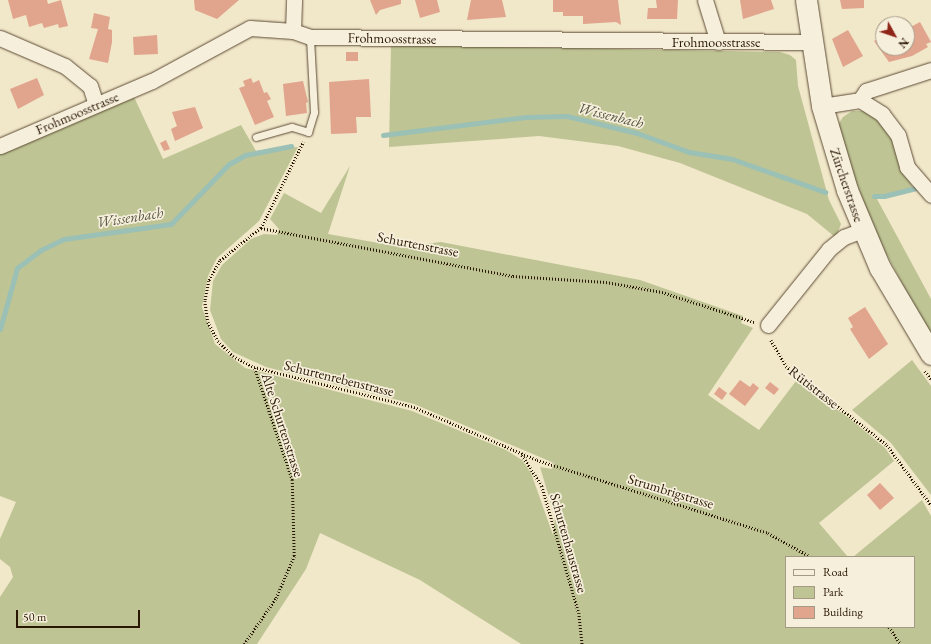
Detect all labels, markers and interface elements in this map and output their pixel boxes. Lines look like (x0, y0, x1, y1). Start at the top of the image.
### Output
north arrow (875, 16, 915, 56)
street label: Frohmoosstrasse (347, 29, 437, 47)
street label: Frohmoosstrasse (672, 34, 760, 50)
text: N (895, 35, 912, 51)
street label: Frohmoosstrasse (33, 88, 121, 138)
water label: Wissenbach (576, 98, 646, 132)
street label: Zürcherstrasse (826, 146, 868, 224)
water label: Wissenbach (96, 203, 164, 231)
street label: Schurtenstrasse (376, 228, 460, 260)
street label: Schurtenrebenstrasse (282, 356, 396, 400)
street label: Rütistrasse (786, 362, 842, 412)
street label: Alte Schurtenstrasse (258, 371, 308, 479)
street label: Strumbrigstrasse (626, 470, 716, 512)
street label: Schurtenhaustrasse (547, 491, 591, 595)
legend (785, 556, 915, 628)
text: Road (823, 564, 848, 580)
text: Park (823, 584, 843, 600)
scale bar (18, 602, 142, 628)
text: Building (823, 604, 863, 620)
text: 50 m (23, 609, 46, 625)

